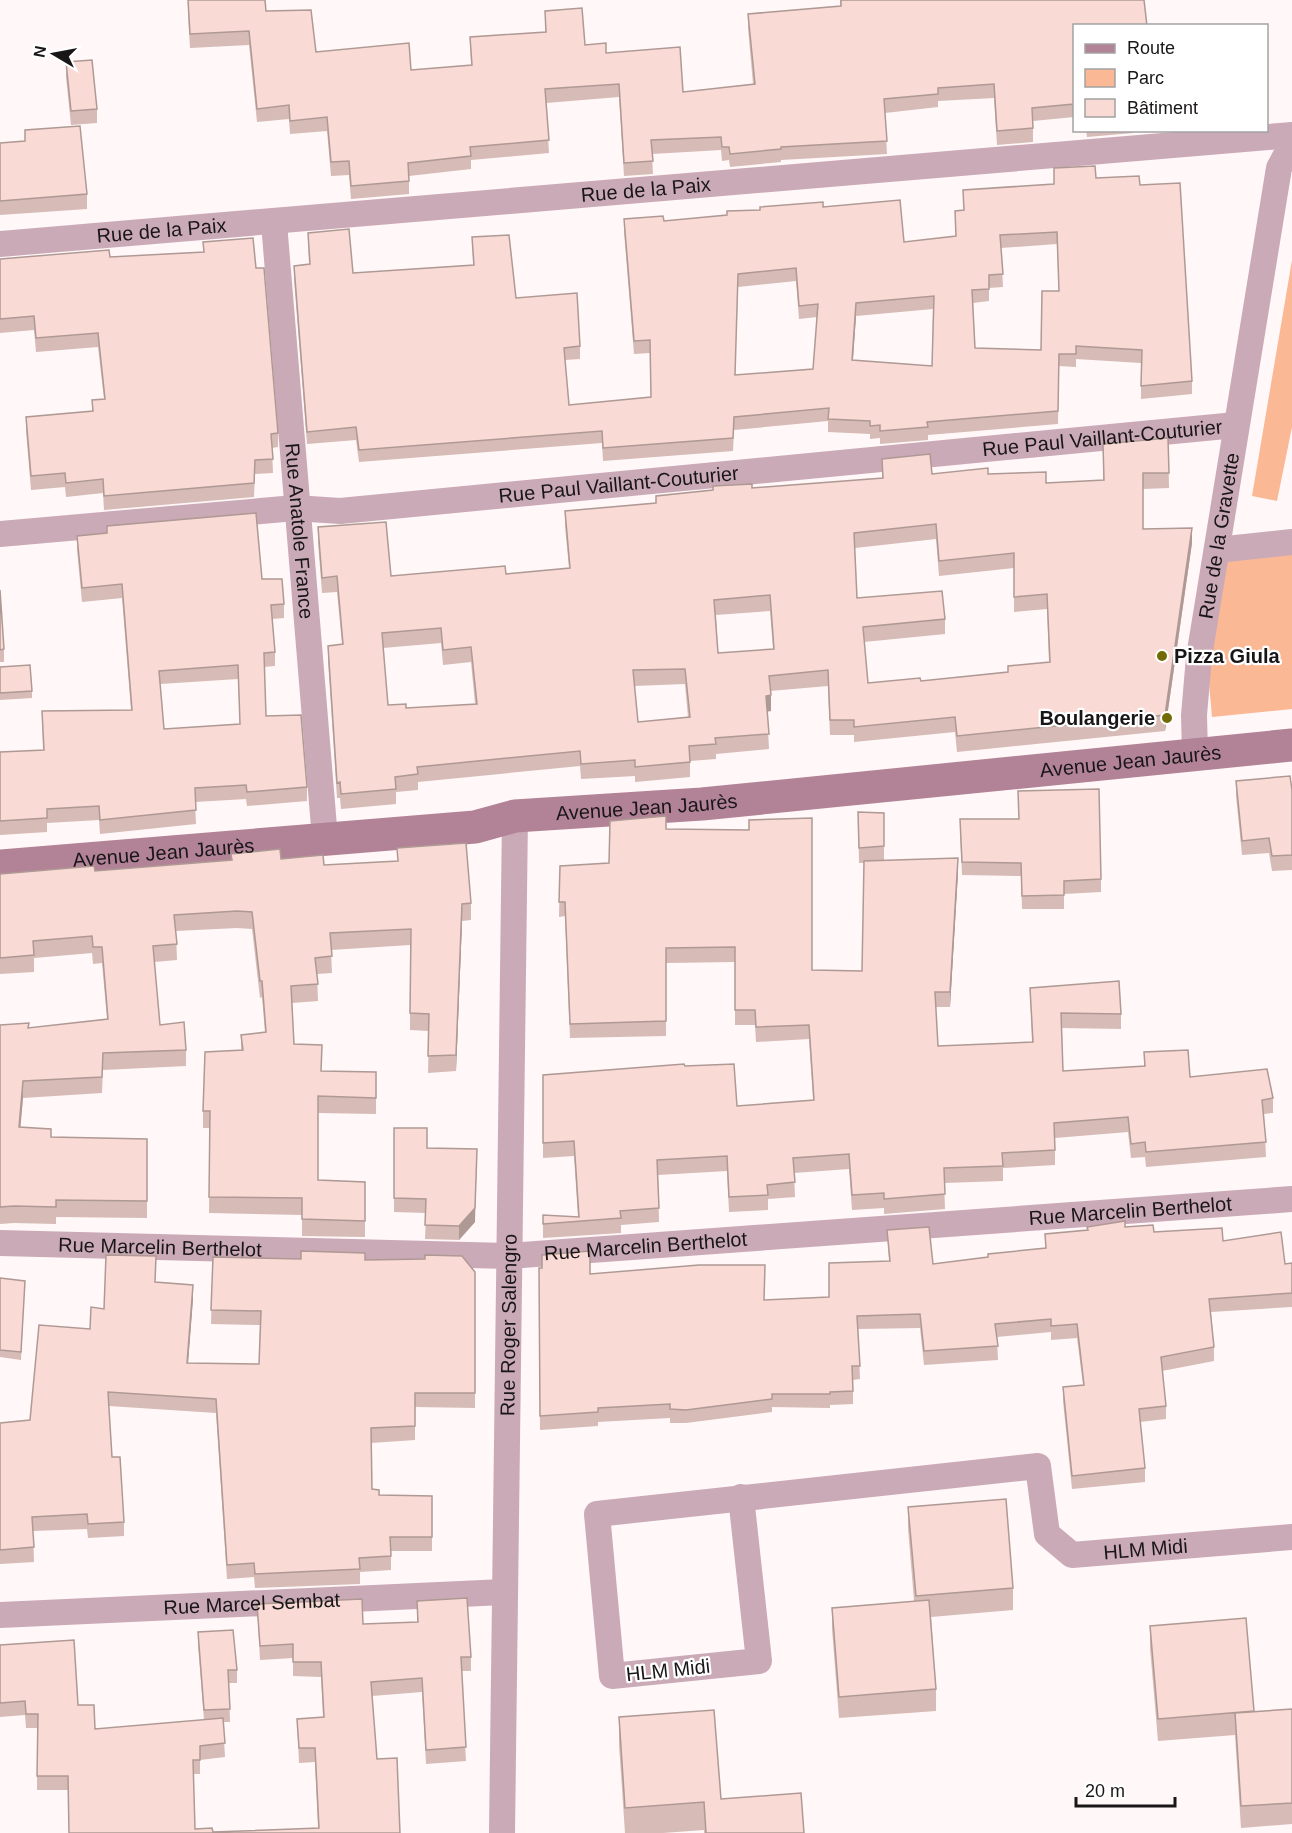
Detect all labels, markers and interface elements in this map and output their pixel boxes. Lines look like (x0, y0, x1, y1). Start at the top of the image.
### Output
north arrow (24, 24, 84, 84)
legend (1073, 24, 1268, 132)
text: Route (1127, 38, 1175, 58)
text: N (30, 44, 49, 59)
text: Parc (1127, 68, 1164, 88)
text: Bâtiment (1127, 98, 1198, 118)
street label: Rue de la Paix (580, 173, 711, 206)
street label: Rue de la Paix (96, 214, 227, 247)
street label: Rue Paul Vaillant-Couturier (981, 415, 1224, 460)
street label: Rue Anatole France (281, 442, 318, 620)
street label: Rue de la Gravette (1194, 451, 1243, 620)
street label: Rue Paul Vaillant-Couturier (497, 462, 740, 507)
place label: Pizza Giula (1174, 645, 1280, 667)
marker: Pizza Giula (1155, 649, 1169, 663)
place label: Boulangerie (1039, 707, 1155, 729)
marker: Boulangerie (1160, 711, 1174, 725)
street label: Avenue Jean Jaurès (1039, 741, 1222, 781)
street label: Avenue Jean Jaurès (555, 790, 738, 824)
street label: Avenue Jean Jaurès (72, 834, 255, 871)
street label: Rue Marcelin Berthelot (1028, 1192, 1233, 1229)
street label: Rue Marcelin Berthelot (543, 1228, 748, 1264)
street label: Rue Marcelin Berthelot (58, 1233, 262, 1261)
street label: Rue Roger Salengro (496, 1234, 521, 1416)
street label: HLM Midi (1102, 1535, 1188, 1563)
street label: Rue Marcel Sembat (163, 1588, 341, 1619)
street label: HLM Midi (625, 1655, 711, 1685)
scale bar (1076, 1770, 1175, 1808)
text: 20 m (1085, 1781, 1125, 1801)

